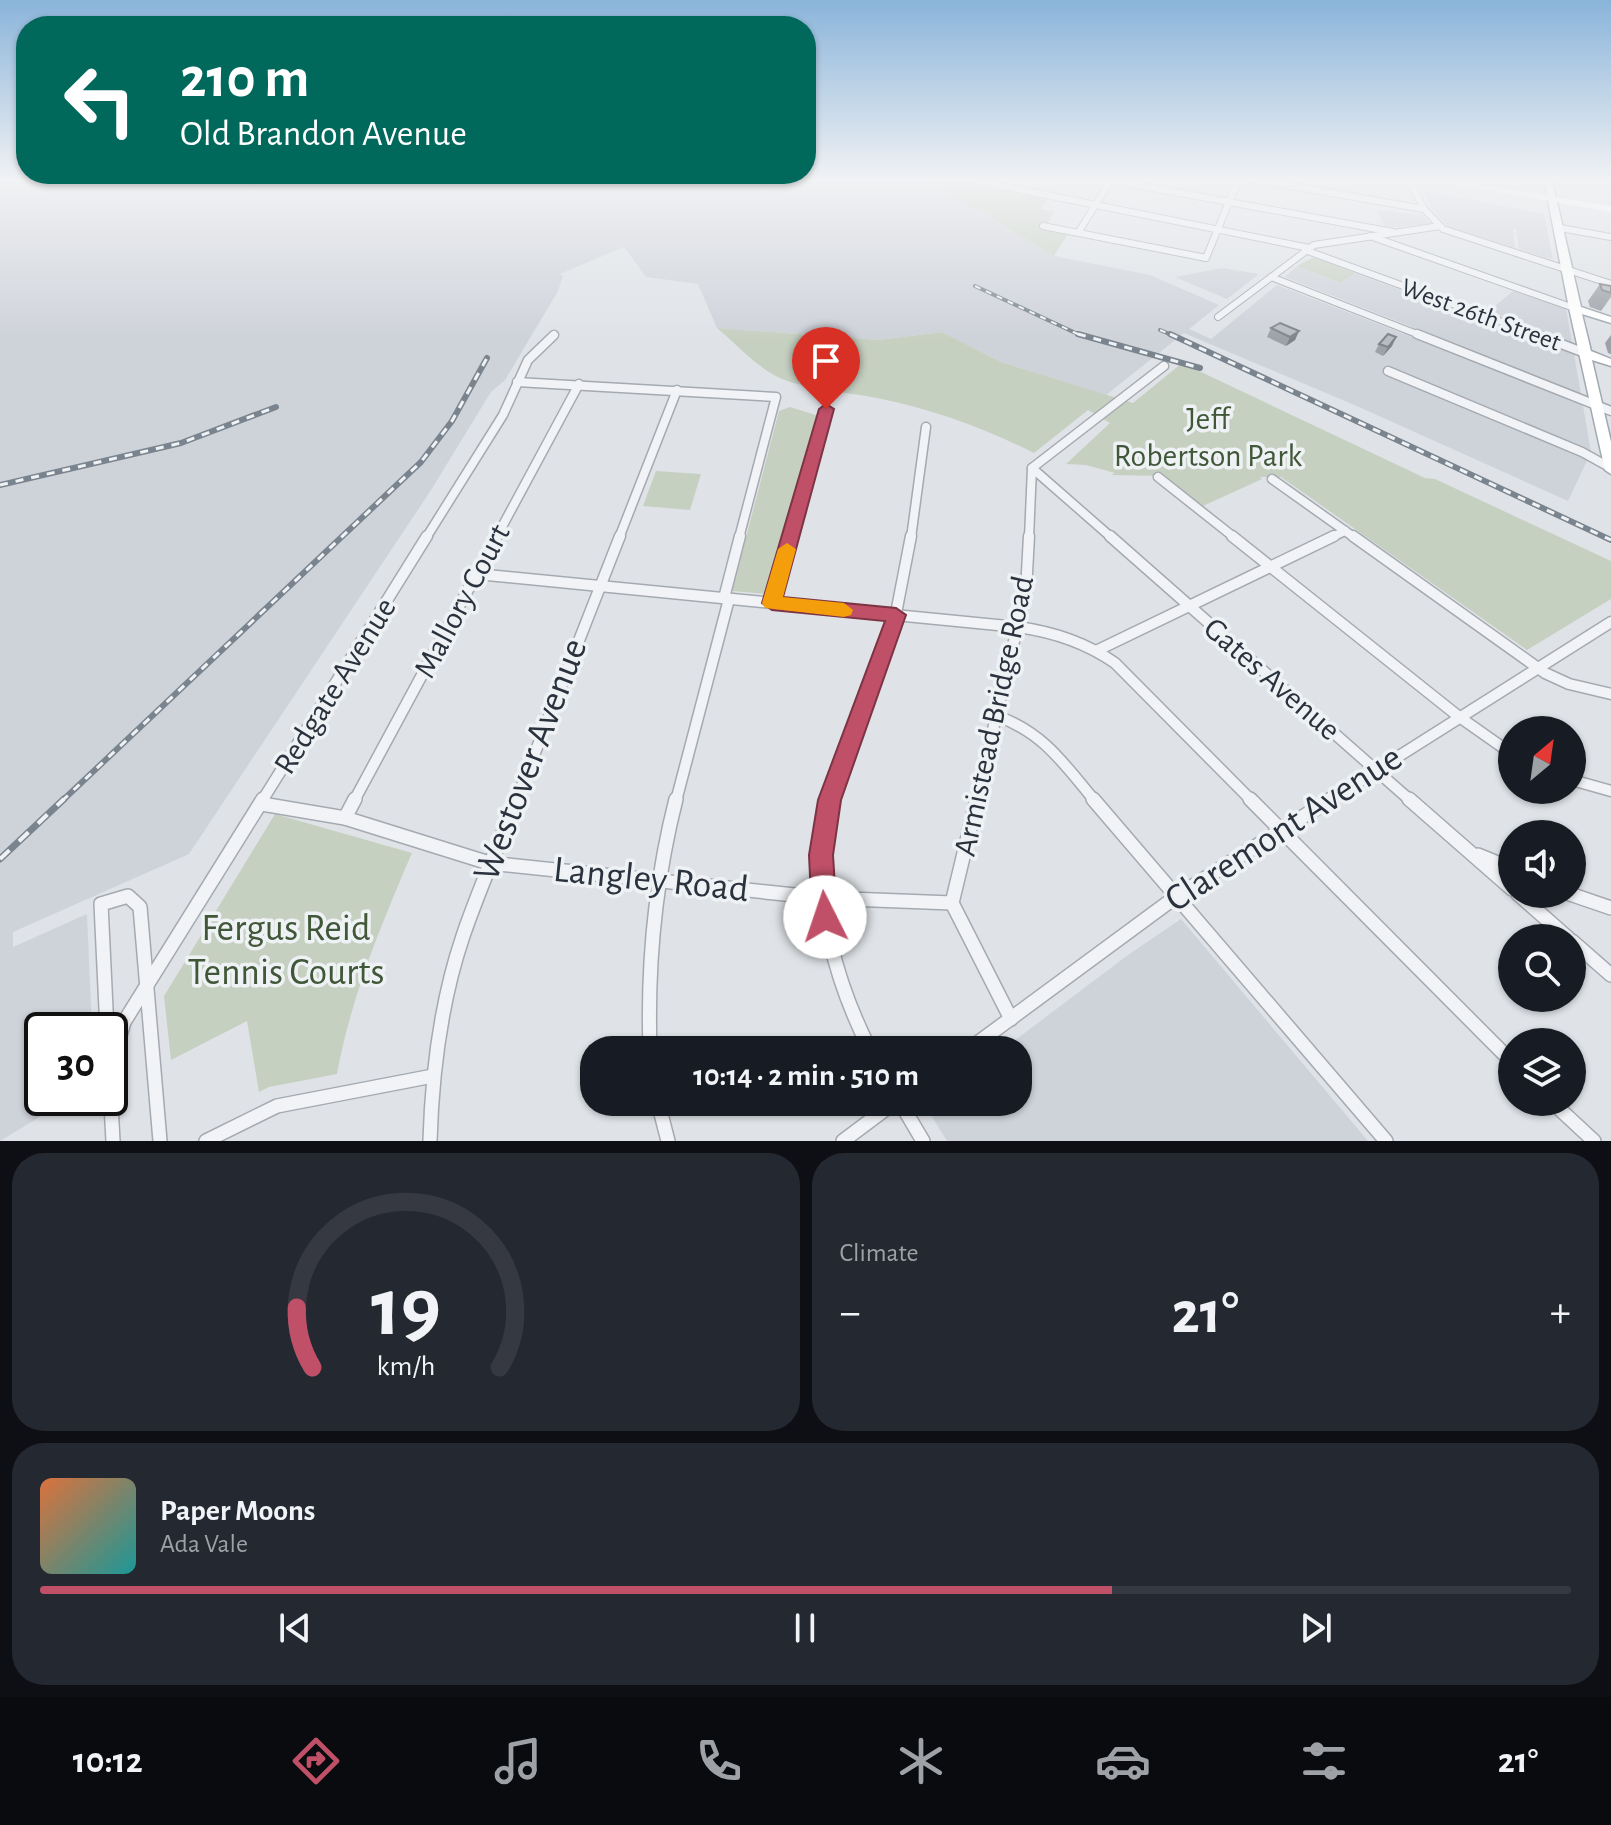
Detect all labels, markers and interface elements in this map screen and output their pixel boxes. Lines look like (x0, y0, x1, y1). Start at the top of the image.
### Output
icon: left (48, 48, 152, 152)
text: 210 m (180, 51, 309, 107)
text: Old Brandon Avenue (180, 116, 467, 152)
street label: West 26th Street (1398, 274, 1564, 356)
pin (792, 327, 860, 409)
icon: arrive (804, 339, 848, 383)
park label: Jeff Robertson Park (1114, 403, 1303, 472)
street label: Mallory Court (408, 519, 516, 683)
street label: Armistead Bridge Road (949, 573, 1039, 859)
street label: Redgate Avenue (268, 592, 402, 780)
street label: Gates Avenue (1198, 612, 1346, 746)
street label: Westover Avenue (467, 634, 595, 886)
north arrow (1498, 716, 1586, 804)
map controls (1498, 716, 1586, 1116)
street label: Claremont Avenue (1159, 739, 1409, 919)
button: sound (1498, 820, 1586, 908)
street label: Langley Road (552, 851, 750, 909)
position arrow (783, 875, 867, 959)
park label: Fergus Reid Tennis Courts (187, 910, 385, 992)
button: search (1498, 924, 1586, 1012)
speed limit sign: 30 (24, 1012, 128, 1116)
button: layers (1498, 1028, 1586, 1116)
text: 10:14 · 2 min · 510 m (693, 1061, 919, 1091)
text: Climate (840, 1240, 918, 1266)
text: 19 (371, 1267, 441, 1351)
text: 21° (1172, 1284, 1239, 1344)
text: − (840, 1291, 861, 1335)
text: + (1550, 1291, 1571, 1335)
text: km/h (376, 1352, 435, 1381)
text: Paper Moons (160, 1496, 315, 1526)
text: Ada Vale (160, 1531, 248, 1557)
icon: previous (273, 1606, 317, 1650)
icon: pause (783, 1606, 827, 1650)
icon: next (1294, 1606, 1338, 1650)
icon: directions (288, 1733, 344, 1789)
icon: music (490, 1733, 546, 1789)
icon: phone (691, 1733, 747, 1789)
icon: climate (893, 1733, 949, 1789)
icon: car (1095, 1733, 1151, 1789)
icon: filters (1296, 1733, 1352, 1789)
text: 10:12 (73, 1743, 143, 1779)
text: 21° (1498, 1743, 1538, 1779)

